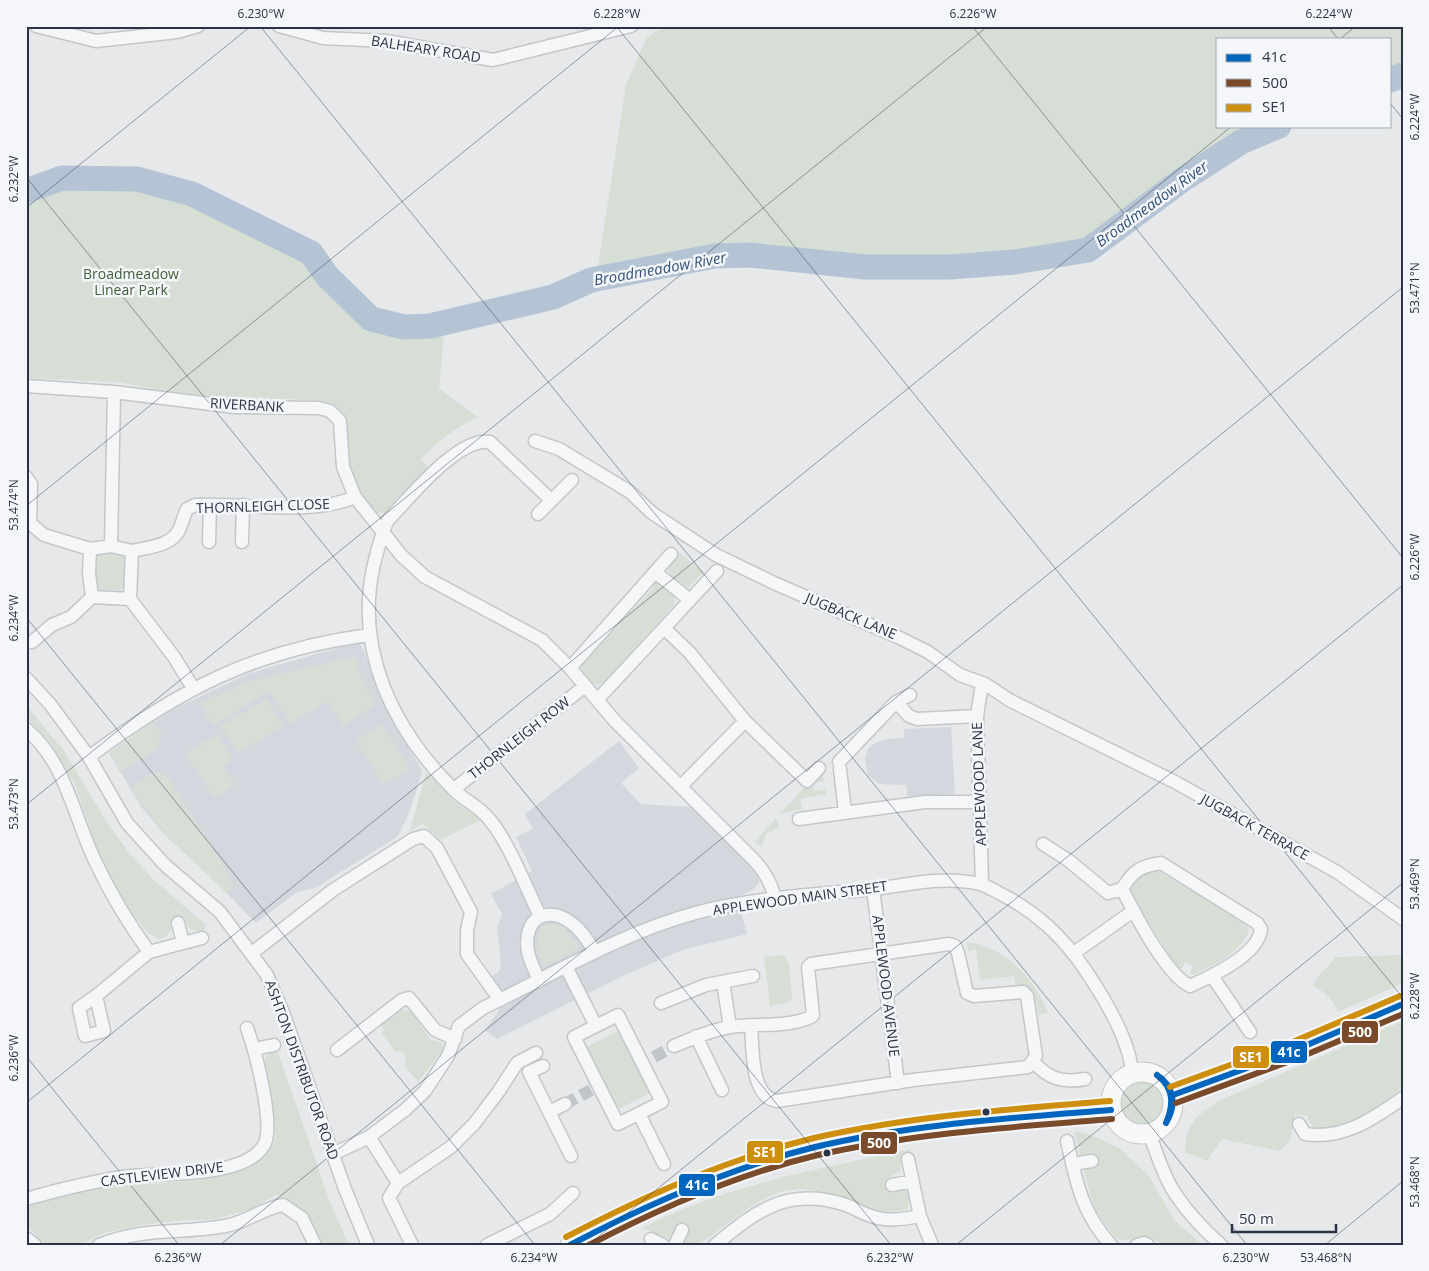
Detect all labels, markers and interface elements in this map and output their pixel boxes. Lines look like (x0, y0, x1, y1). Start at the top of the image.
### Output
text: 6.230°W (238, 5, 284, 22)
text: 6.228°W (594, 5, 640, 22)
text: 6.226°W (950, 5, 996, 22)
text: 6.224°W (1306, 5, 1352, 22)
street label: BALHEARY ROAD (370, 30, 482, 67)
legend (1216, 38, 1392, 128)
text: 41c (1262, 46, 1286, 66)
text: 500 (1262, 72, 1288, 92)
text: 6.224°W (1406, 94, 1423, 140)
text: SE1 (1262, 96, 1287, 116)
water label: Broadmeadow River (1091, 155, 1212, 251)
text: 6.232°W (5, 156, 22, 202)
water label: Broadmeadow River (592, 246, 729, 289)
text: 53.471°N (1406, 262, 1423, 314)
park label: Broadmeadow Linear Park (83, 264, 179, 299)
street label: RIVERBANK (209, 393, 285, 416)
text: 53.474°N (5, 479, 22, 531)
street label: THORNLEIGH CLOSE (196, 494, 330, 517)
text: 6.226°W (1406, 534, 1423, 580)
street label: JUGBACK LANE (801, 587, 900, 643)
text: 6.234°W (5, 595, 22, 641)
street label: THORNLEIGH ROW (464, 692, 573, 783)
street label: APPLEWOOD LANE (967, 722, 990, 846)
text: 53.473°N (5, 778, 22, 830)
street label: JUGBACK TERRACE (1196, 788, 1313, 864)
text: 53.469°N (1406, 858, 1423, 910)
street label: APPLEWOOD MAIN STREET (711, 876, 889, 919)
street label: APPLEWOOD AVENUE (868, 914, 905, 1058)
text: 6.228°W (1406, 973, 1423, 1019)
street label: ASHTON DISTRIBUTOR ROAD (261, 977, 344, 1162)
line badge: 500 (1341, 1020, 1379, 1044)
text: 500 (1348, 1022, 1372, 1041)
text: 6.236°W (5, 1035, 22, 1081)
line badge: 41c (1270, 1040, 1308, 1064)
text: 41c (1277, 1042, 1301, 1061)
line badge: SE1 (1232, 1045, 1270, 1069)
text: SE1 (1239, 1047, 1263, 1066)
unlabelled marker (981, 1107, 991, 1117)
line badge: 500 (860, 1131, 898, 1155)
text: 500 (867, 1133, 891, 1152)
line badge: SE1 (746, 1140, 784, 1164)
text: SE1 (753, 1142, 777, 1161)
unlabelled marker (822, 1148, 832, 1158)
text: 53.468°N (1406, 1156, 1423, 1208)
street label: CASTLEVIEW DRIVE (99, 1157, 224, 1190)
line badge: 41c (678, 1173, 716, 1197)
text: 41c (685, 1175, 709, 1194)
scale bar (1232, 1201, 1335, 1233)
text: 50 m (1239, 1208, 1274, 1228)
text: 6.236°W (155, 1249, 201, 1266)
text: 6.234°W (511, 1249, 557, 1266)
text: 6.232°W (867, 1249, 913, 1266)
text: 6.230°W (1223, 1249, 1269, 1266)
text: 53.468°N (1300, 1249, 1352, 1266)

